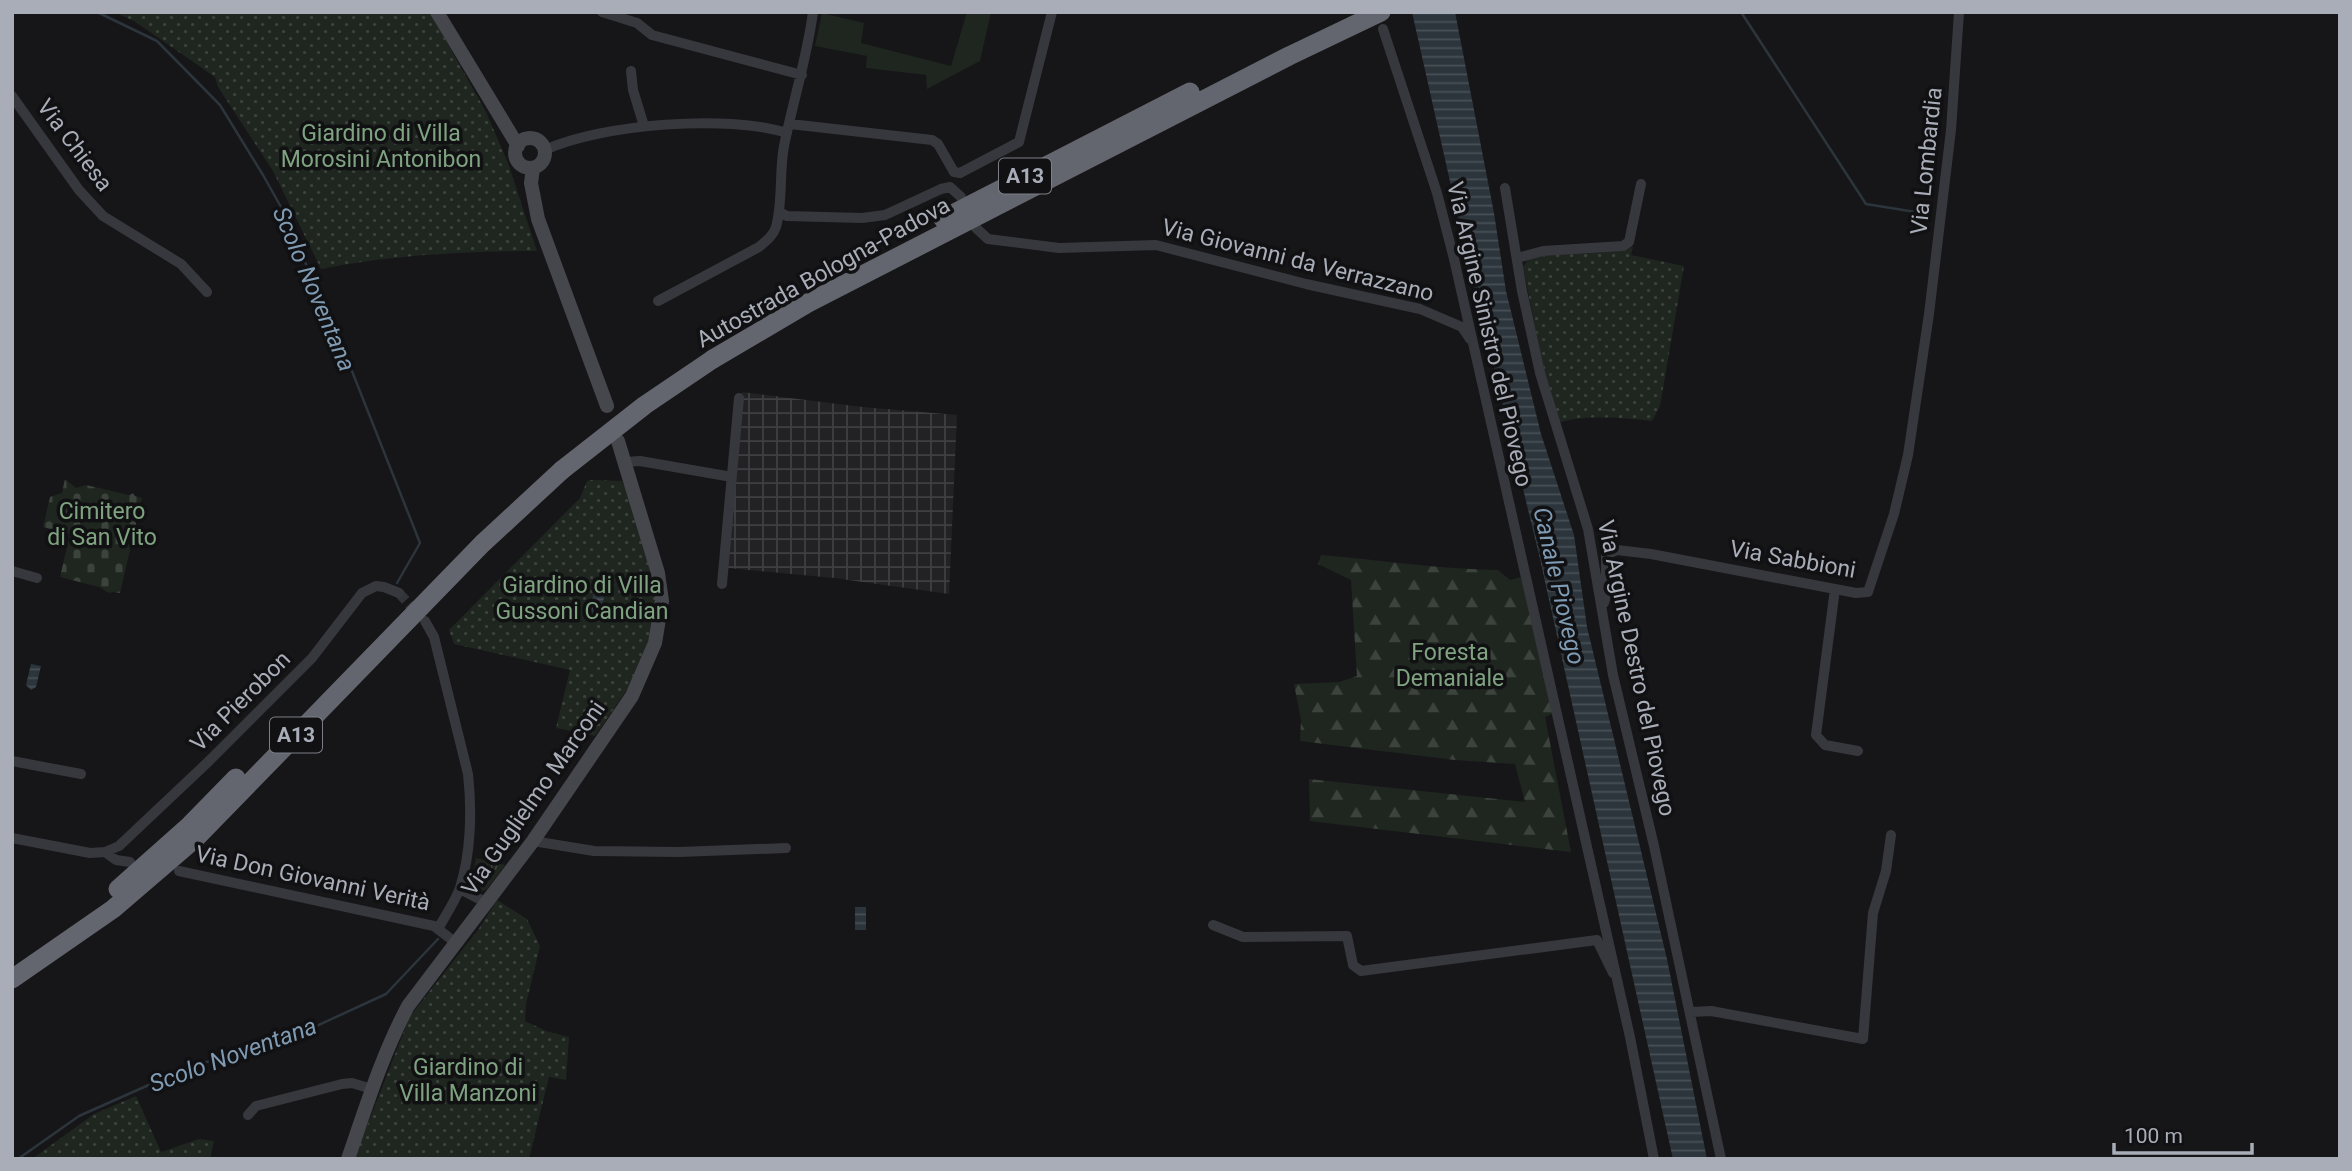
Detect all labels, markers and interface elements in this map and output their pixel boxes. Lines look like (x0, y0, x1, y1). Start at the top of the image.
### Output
street label: Via Lombardia (1905, 86, 1948, 236)
street label: Via Chiesa (31, 94, 118, 197)
park label: Giardino di Villa Morosini Antonibon (281, 120, 481, 173)
road number: A13 (999, 158, 1051, 194)
street label: Via Argine Sinistro del Piovego (1441, 179, 1538, 489)
street label: Autostrada Bologna-Padova (692, 191, 955, 353)
water label: Scolo Noventana (267, 203, 361, 375)
street label: Via Giovanni da Verrazzano (1159, 214, 1437, 307)
park label: Cimitero di San Vito (47, 498, 157, 551)
water label: Canale Piovego (1527, 505, 1591, 667)
street label: Via Argine Destro del Piovego (1592, 518, 1681, 819)
street label: Via Sabbioni (1728, 535, 1858, 584)
park label: Giardino di Villa Gussoni Candian (495, 572, 669, 625)
park label: Foresta Demaniale (1396, 639, 1504, 692)
street label: Via Pierobon (185, 646, 296, 757)
street label: Via Guglielmo Marconi (456, 696, 611, 901)
road number: A13 (270, 718, 322, 752)
street label: Via Don Giovanni Verità (193, 840, 433, 917)
water label: Scolo Noventana (146, 1012, 320, 1098)
park label: Giardino di Villa Manzoni (399, 1054, 537, 1107)
scale bar (2114, 1112, 2252, 1156)
text: 100 m (2124, 1124, 2183, 1148)

